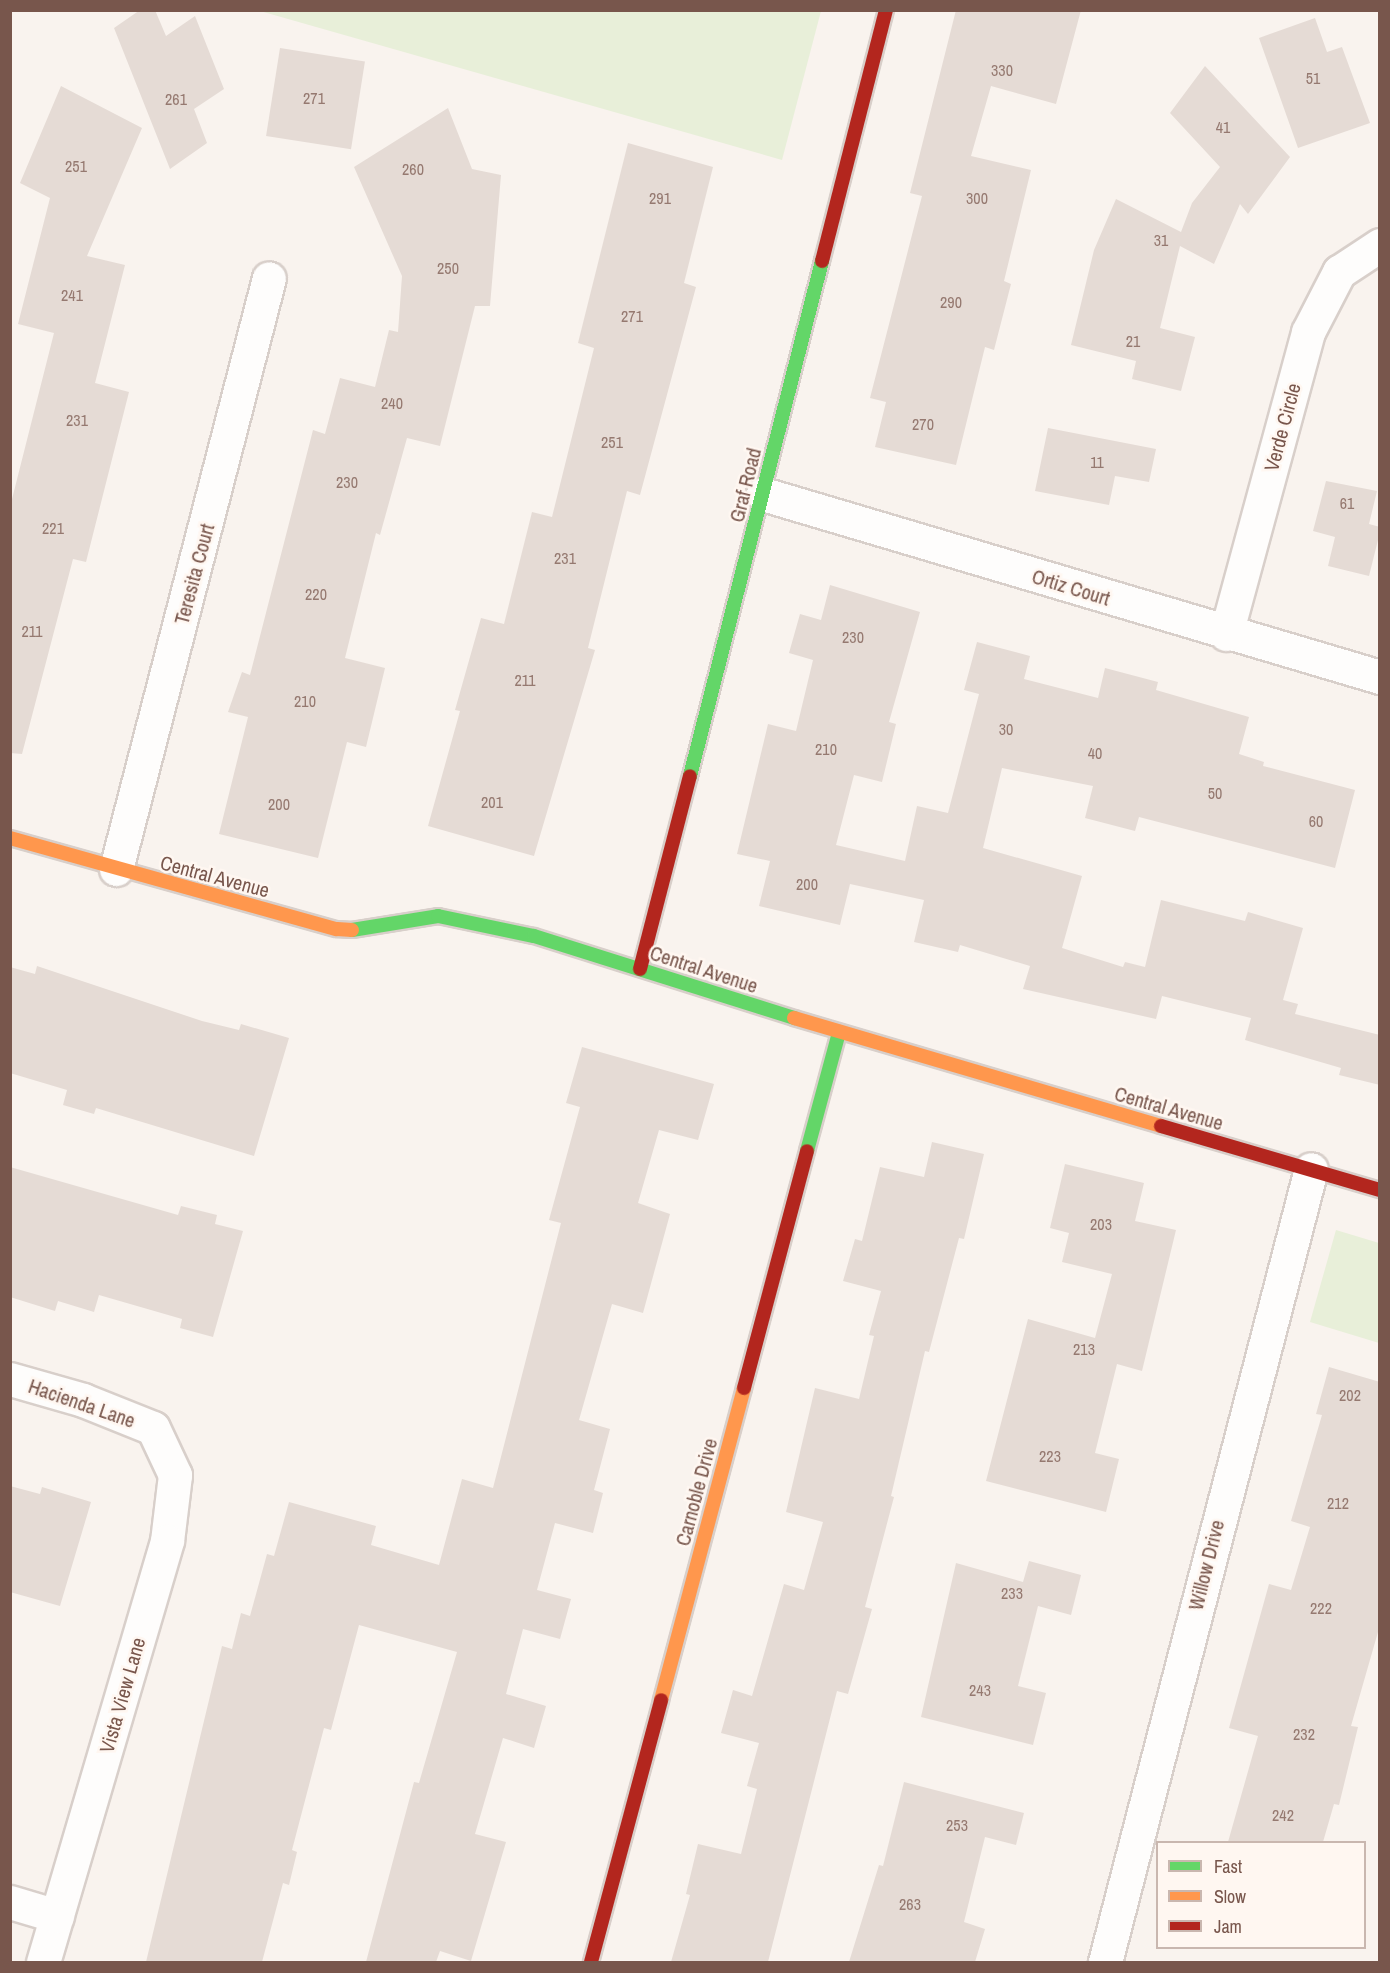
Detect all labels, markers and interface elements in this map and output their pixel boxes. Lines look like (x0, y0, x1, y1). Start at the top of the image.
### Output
house number: 330 (991, 60, 1013, 80)
house number: 51 (1306, 68, 1320, 88)
house number: 271 (303, 88, 325, 108)
house number: 261 (165, 89, 187, 109)
house number: 41 (1216, 117, 1230, 137)
house number: 251 (65, 156, 87, 176)
house number: 260 (402, 159, 424, 179)
house number: 291 (649, 188, 671, 208)
house number: 300 (966, 188, 988, 208)
house number: 31 (1154, 230, 1168, 250)
house number: 250 (437, 258, 459, 278)
house number: 241 (61, 285, 83, 305)
house number: 290 (940, 292, 962, 312)
house number: 271 (621, 306, 643, 326)
house number: 21 (1126, 331, 1140, 351)
street label: Verde Circle (1259, 380, 1305, 474)
house number: 240 (381, 393, 403, 413)
house number: 231 (66, 410, 88, 430)
house number: 270 (912, 414, 934, 434)
house number: 251 (601, 432, 623, 452)
street label: Graf Road (724, 445, 766, 525)
house number: 11 (1090, 452, 1104, 472)
house number: 230 (336, 472, 358, 492)
house number: 61 (1340, 493, 1354, 513)
house number: 221 (42, 518, 64, 538)
street label: Teresita Court (169, 521, 219, 627)
house number: 231 (554, 548, 576, 568)
street label: Ortiz Court (1029, 564, 1113, 610)
house number: 220 (305, 584, 327, 604)
house number: 211 (22, 621, 42, 641)
house number: 230 (842, 627, 864, 647)
house number: 211 (515, 670, 535, 690)
house number: 210 (294, 691, 316, 711)
house number: 30 (999, 719, 1013, 739)
house number: 210 (815, 739, 837, 759)
house number: 40 (1088, 743, 1102, 763)
house number: 50 (1208, 783, 1222, 803)
house number: 201 (481, 792, 503, 812)
house number: 200 (268, 794, 290, 814)
house number: 60 (1309, 811, 1323, 831)
street label: Central Avenue (157, 850, 273, 902)
house number: 200 (796, 874, 818, 894)
street label: Central Avenue (647, 940, 761, 998)
street label: Central Avenue (1111, 1081, 1227, 1135)
house number: 203 (1090, 1214, 1112, 1234)
house number: 213 (1073, 1339, 1095, 1359)
street label: Hacienda Lane (26, 1374, 138, 1432)
house number: 202 (1339, 1385, 1361, 1405)
street label: Carnoble Drive (670, 1436, 722, 1548)
house number: 223 (1039, 1446, 1061, 1466)
house number: 212 (1327, 1493, 1349, 1513)
street label: Willow Drive (1183, 1517, 1229, 1613)
house number: 233 (1001, 1583, 1023, 1603)
house number: 222 (1310, 1598, 1332, 1618)
street label: Vista View Lane (94, 1635, 150, 1755)
house number: 243 (969, 1680, 991, 1700)
house number: 232 (1293, 1724, 1315, 1744)
house number: 242 (1272, 1805, 1294, 1825)
house number: 253 (946, 1815, 968, 1835)
legend (1156, 1841, 1366, 1949)
text: Fast (1214, 1854, 1242, 1879)
text: Slow (1214, 1884, 1246, 1909)
house number: 263 (899, 1894, 921, 1914)
text: Jam (1214, 1914, 1242, 1939)

